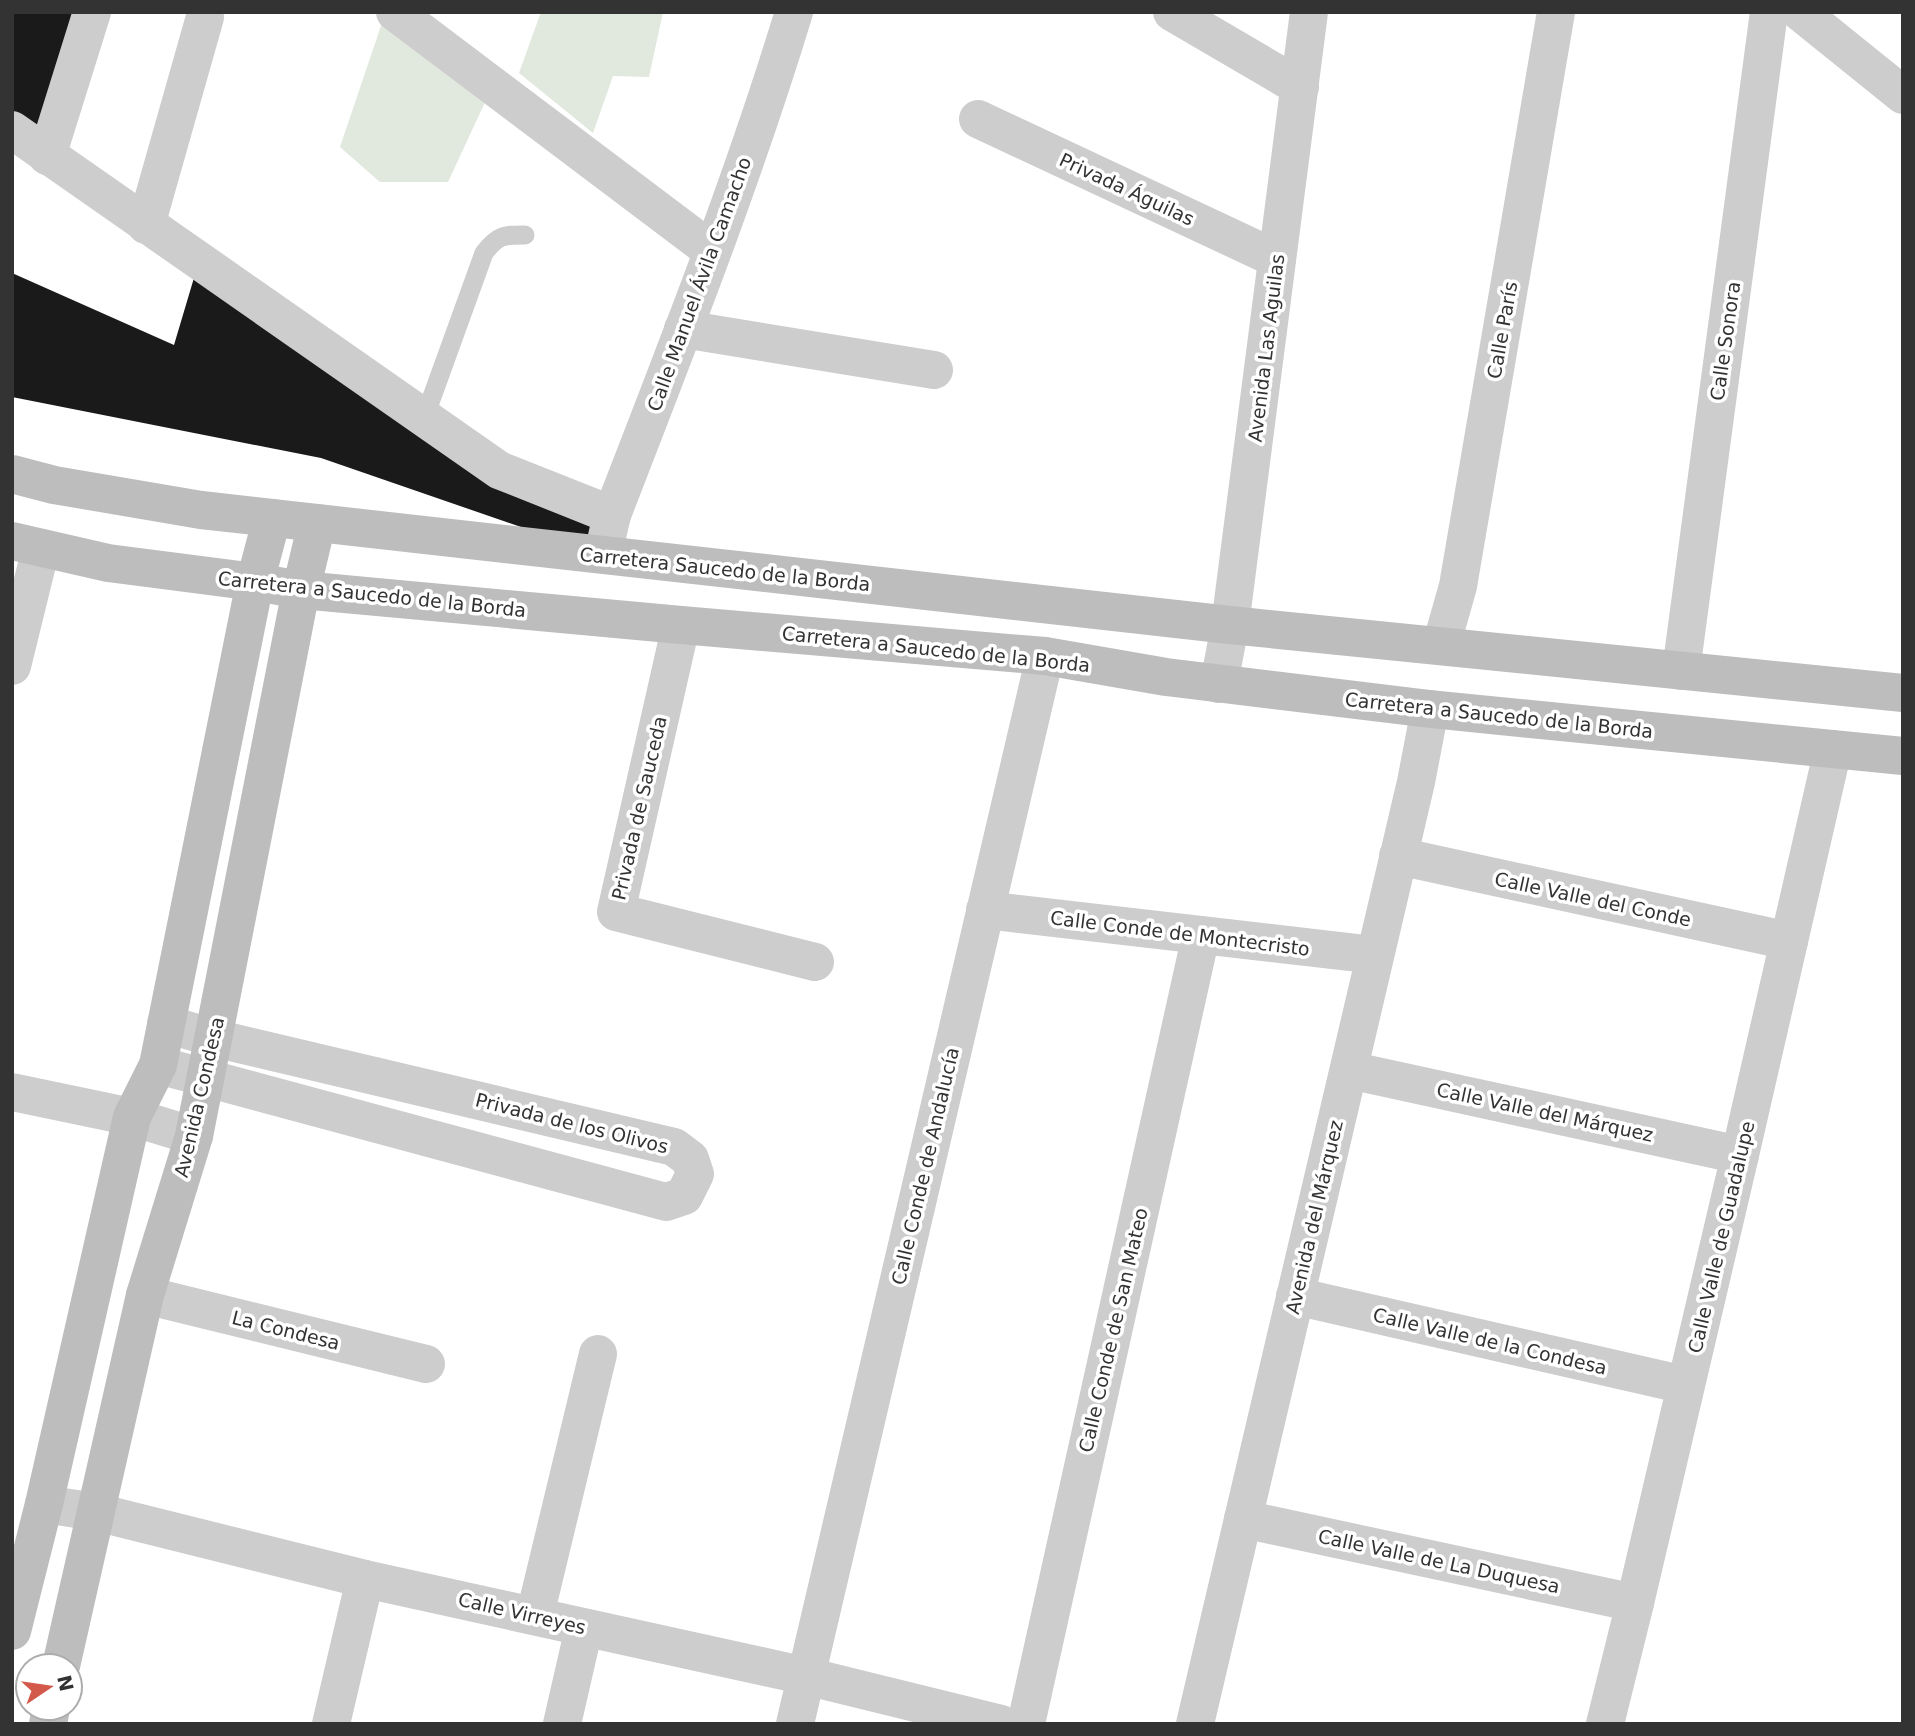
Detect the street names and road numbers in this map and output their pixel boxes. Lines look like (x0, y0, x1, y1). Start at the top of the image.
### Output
street label: Privada Águilas (1056, 148, 1198, 230)
street label: Calle Manuel Ávila Camacho (643, 154, 755, 414)
street label: Avenida Las Aguilas (1244, 253, 1288, 443)
street label: Calle París (1483, 280, 1521, 380)
street label: Calle Sonora (1706, 280, 1744, 402)
street label: Carretera Saucedo de la Borda (578, 543, 872, 595)
street label: Carretera a Saucedo de la Borda (217, 567, 527, 621)
street label: Carretera a Saucedo de la Borda (781, 622, 1091, 676)
street label: Carretera a Saucedo de la Borda (1344, 688, 1654, 742)
street label: Privada de Sauceda (607, 714, 671, 902)
street label: Calle Valle del Conde (1493, 867, 1693, 931)
street label: Calle Conde de Montecristo (1049, 906, 1311, 960)
street label: Avenida Condesa (170, 1015, 228, 1179)
street label: Calle Conde de Andalucía (887, 1045, 963, 1287)
street label: Calle Valle del Márquez (1435, 1078, 1655, 1146)
street label: Privada de los Olivos (473, 1088, 671, 1158)
street label: Avenida del Márquez (1281, 1118, 1347, 1316)
street label: Calle Valle de Guadalupe (1684, 1119, 1758, 1355)
street label: Calle Conde de San Mateo (1074, 1206, 1152, 1454)
street label: Calle Valle de la Condesa (1371, 1303, 1609, 1379)
street label: La Condesa (230, 1306, 342, 1354)
street label: Calle Valle de La Duquesa (1316, 1525, 1562, 1597)
street label: Calle Virreyes (456, 1588, 588, 1638)

